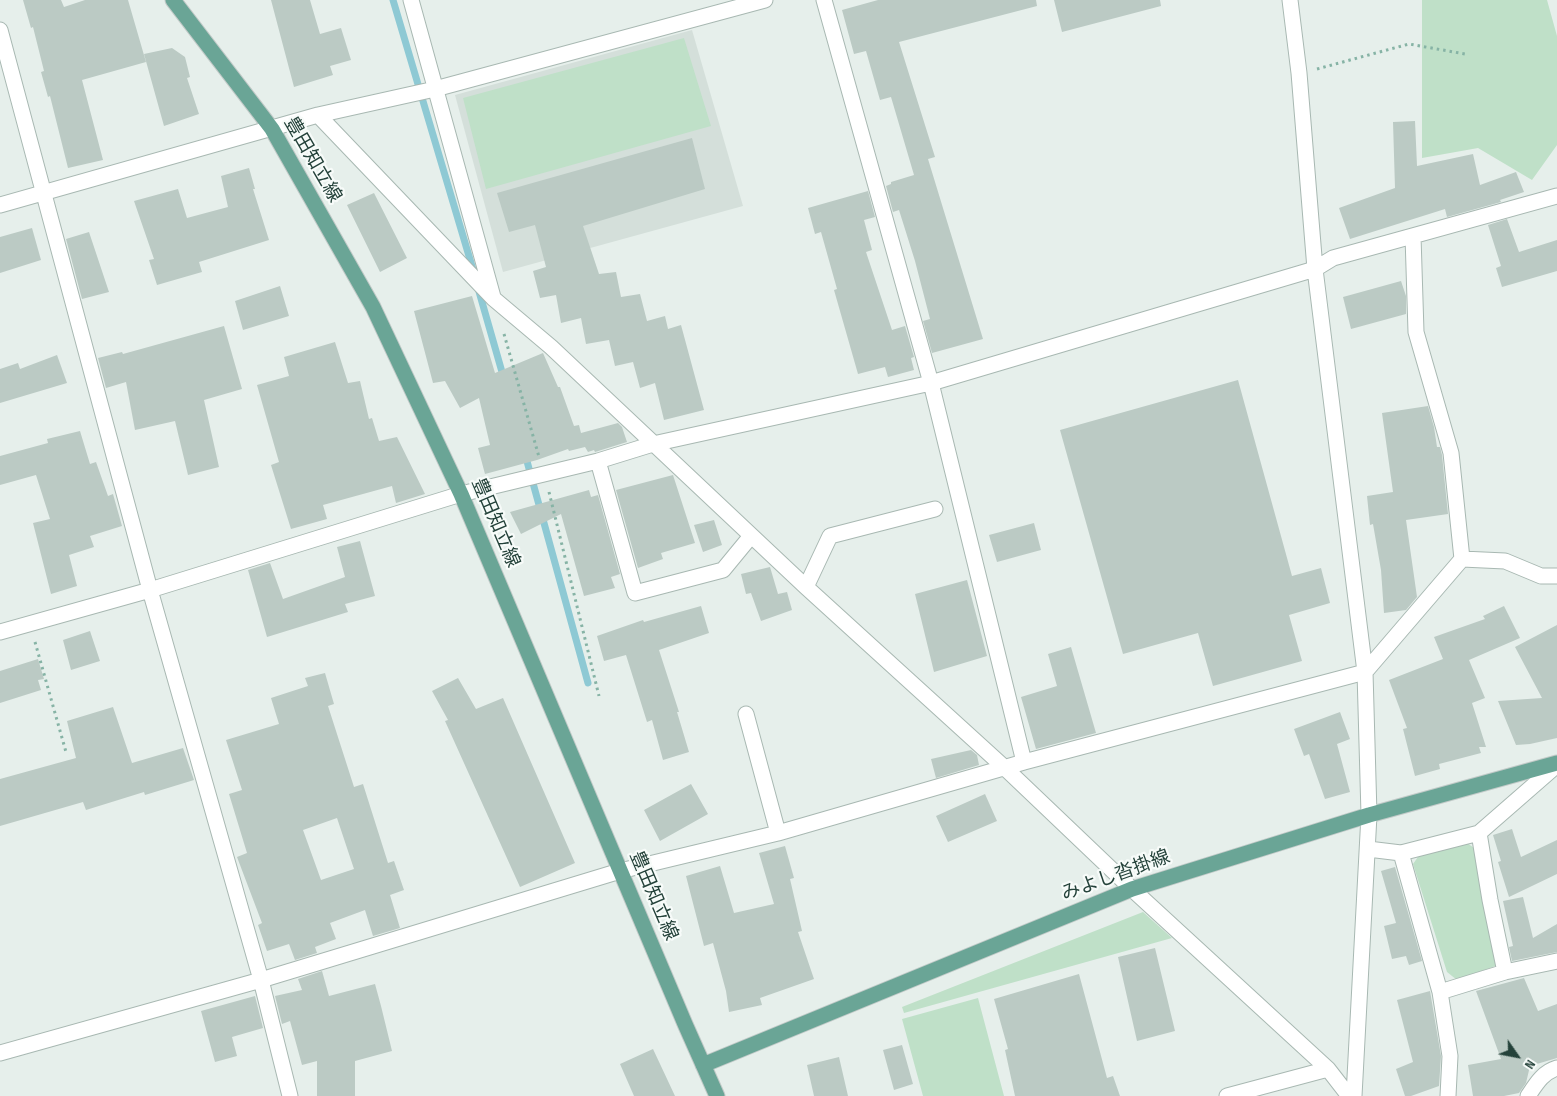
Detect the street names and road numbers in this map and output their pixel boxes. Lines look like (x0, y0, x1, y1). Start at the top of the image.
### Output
street label: 豊田知立線 (278, 113, 346, 207)
street label: 豊田知立線 (466, 475, 524, 571)
street label: みよし沓掛線 (1059, 846, 1173, 906)
street label: 豊田知立線 (624, 848, 682, 944)

